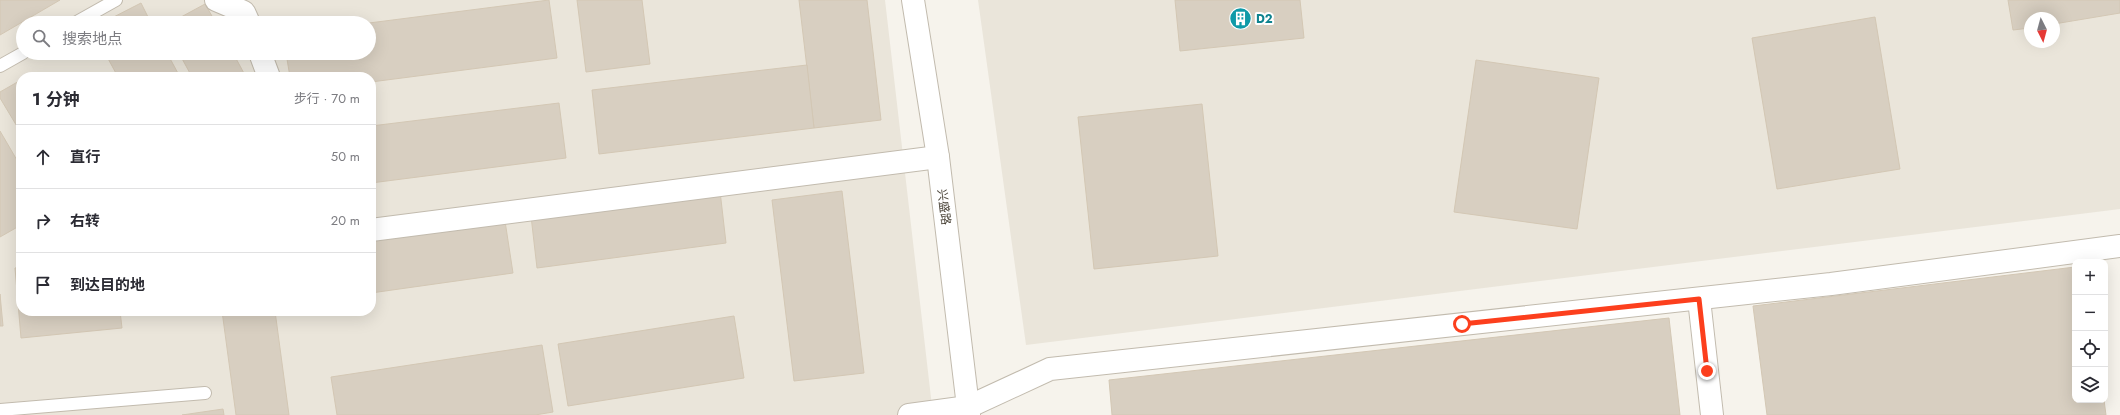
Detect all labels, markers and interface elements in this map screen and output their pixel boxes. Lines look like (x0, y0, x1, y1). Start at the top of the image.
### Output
building icon: D2 (1227, 6, 1253, 32)
place label: D2 (1256, 10, 1273, 28)
north arrow (2024, 12, 2060, 48)
search box (16, 16, 376, 60)
icon: search (30, 27, 52, 49)
text: 搜索地点 (62, 28, 122, 50)
text: 1 分钟 (32, 87, 80, 111)
text: 步行 · 70 m (294, 89, 360, 108)
icon: ahead (32, 146, 54, 168)
text: 直行 (70, 146, 100, 168)
text: 50 m (331, 147, 360, 166)
street label: 兴盛路 (933, 188, 955, 226)
icon: right (32, 210, 54, 232)
text: 右转 (70, 210, 100, 232)
text: 20 m (331, 211, 360, 230)
map controls (2072, 259, 2108, 403)
button: + (2072, 259, 2108, 295)
icon: arrive (32, 274, 54, 296)
text: 到达目的地 (70, 274, 145, 296)
button: − (2072, 295, 2108, 331)
route start (1453, 315, 1471, 333)
button: locate (2072, 331, 2108, 367)
route end (1698, 362, 1716, 380)
button: layers (2072, 367, 2108, 403)

